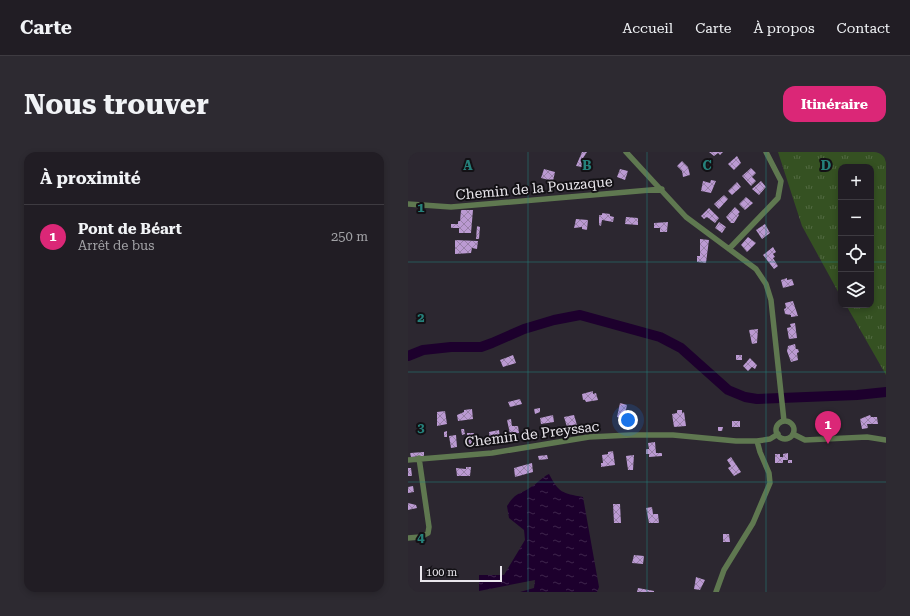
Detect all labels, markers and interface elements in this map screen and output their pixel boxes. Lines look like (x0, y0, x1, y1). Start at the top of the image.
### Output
text: Carte (20, 16, 72, 39)
text: Accueil (622, 20, 673, 36)
text: Carte (695, 20, 732, 36)
text: À propos (754, 20, 815, 36)
text: Contact (837, 20, 890, 36)
button: Itinéraire (783, 86, 886, 122)
text: Nous trouver (24, 88, 209, 121)
text: A (463, 158, 473, 173)
text: B (582, 158, 592, 173)
text: C (702, 158, 712, 173)
text: D (821, 158, 831, 173)
map controls (838, 164, 874, 308)
button: + (838, 164, 874, 200)
text: À proximité (40, 168, 141, 188)
street label: Chemin de la Pouzaque (455, 173, 614, 203)
text: 1 (417, 200, 425, 215)
button: − (838, 200, 874, 236)
text: Pont de Béart (78, 220, 182, 238)
text: 1 (49, 229, 57, 244)
text: 250 m (331, 229, 368, 244)
button: locate (838, 236, 874, 272)
text: Arrêt de bus (78, 238, 154, 253)
button: layers (838, 272, 874, 308)
text: 2 (417, 310, 425, 325)
your location (618, 410, 638, 430)
pin: 1 (815, 411, 841, 444)
street label: Chemin de Preyssac (464, 418, 600, 450)
text: 3 (417, 420, 425, 435)
text: 4 (417, 530, 425, 545)
scale bar (420, 564, 502, 583)
text: 100 m (426, 566, 457, 579)

